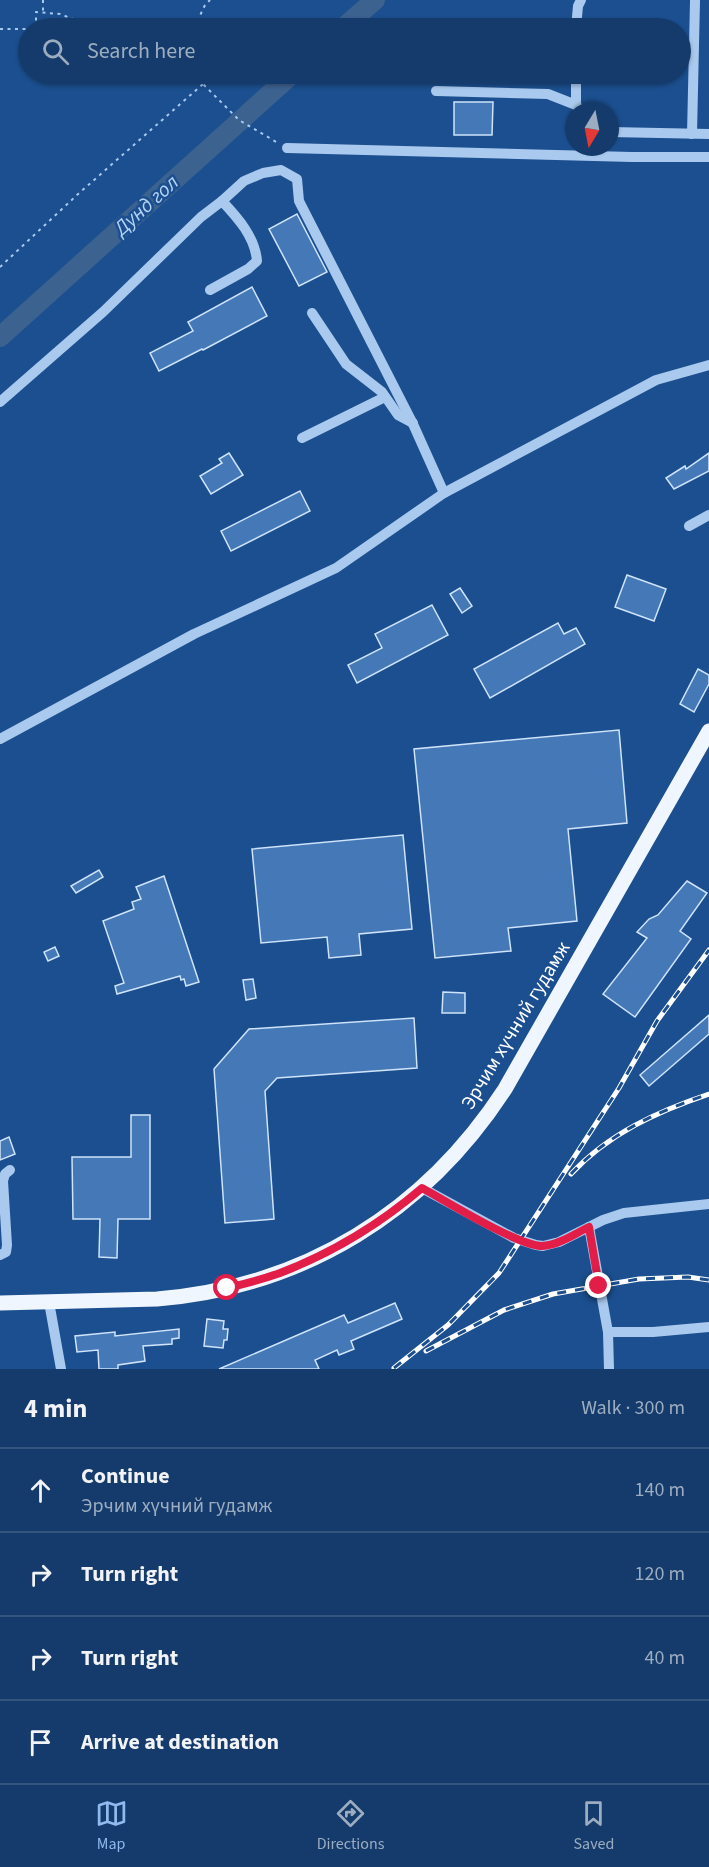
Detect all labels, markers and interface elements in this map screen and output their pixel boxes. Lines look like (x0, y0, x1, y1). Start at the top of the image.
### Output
search box (18, 18, 691, 84)
icon: search (39, 35, 72, 68)
text: Search here (87, 35, 195, 67)
north arrow (565, 102, 619, 156)
water label: Дунд гол (105, 168, 185, 244)
street label: Эрчим хүчний гудамж (455, 936, 577, 1115)
route end (585, 1272, 611, 1298)
route start (213, 1274, 239, 1300)
text: 4 min (24, 1390, 87, 1427)
text: Walk · 300 m (581, 1394, 685, 1422)
text: Continue (81, 1460, 170, 1492)
icon: ahead (24, 1474, 57, 1507)
text: 140 m (635, 1476, 685, 1504)
text: Эрчим хүчний гудамж (81, 1492, 272, 1520)
icon: right (24, 1558, 57, 1591)
text: Turn right (81, 1558, 178, 1590)
text: 120 m (635, 1560, 685, 1588)
icon: right (24, 1642, 57, 1675)
text: Turn right (81, 1642, 178, 1674)
text: 40 m (645, 1644, 685, 1672)
icon: arrive (24, 1726, 57, 1759)
text: Arrive at destination (81, 1726, 279, 1758)
tab: Map (95, 1797, 128, 1855)
tab: Directions (317, 1797, 384, 1855)
tab: Saved (574, 1797, 614, 1855)

